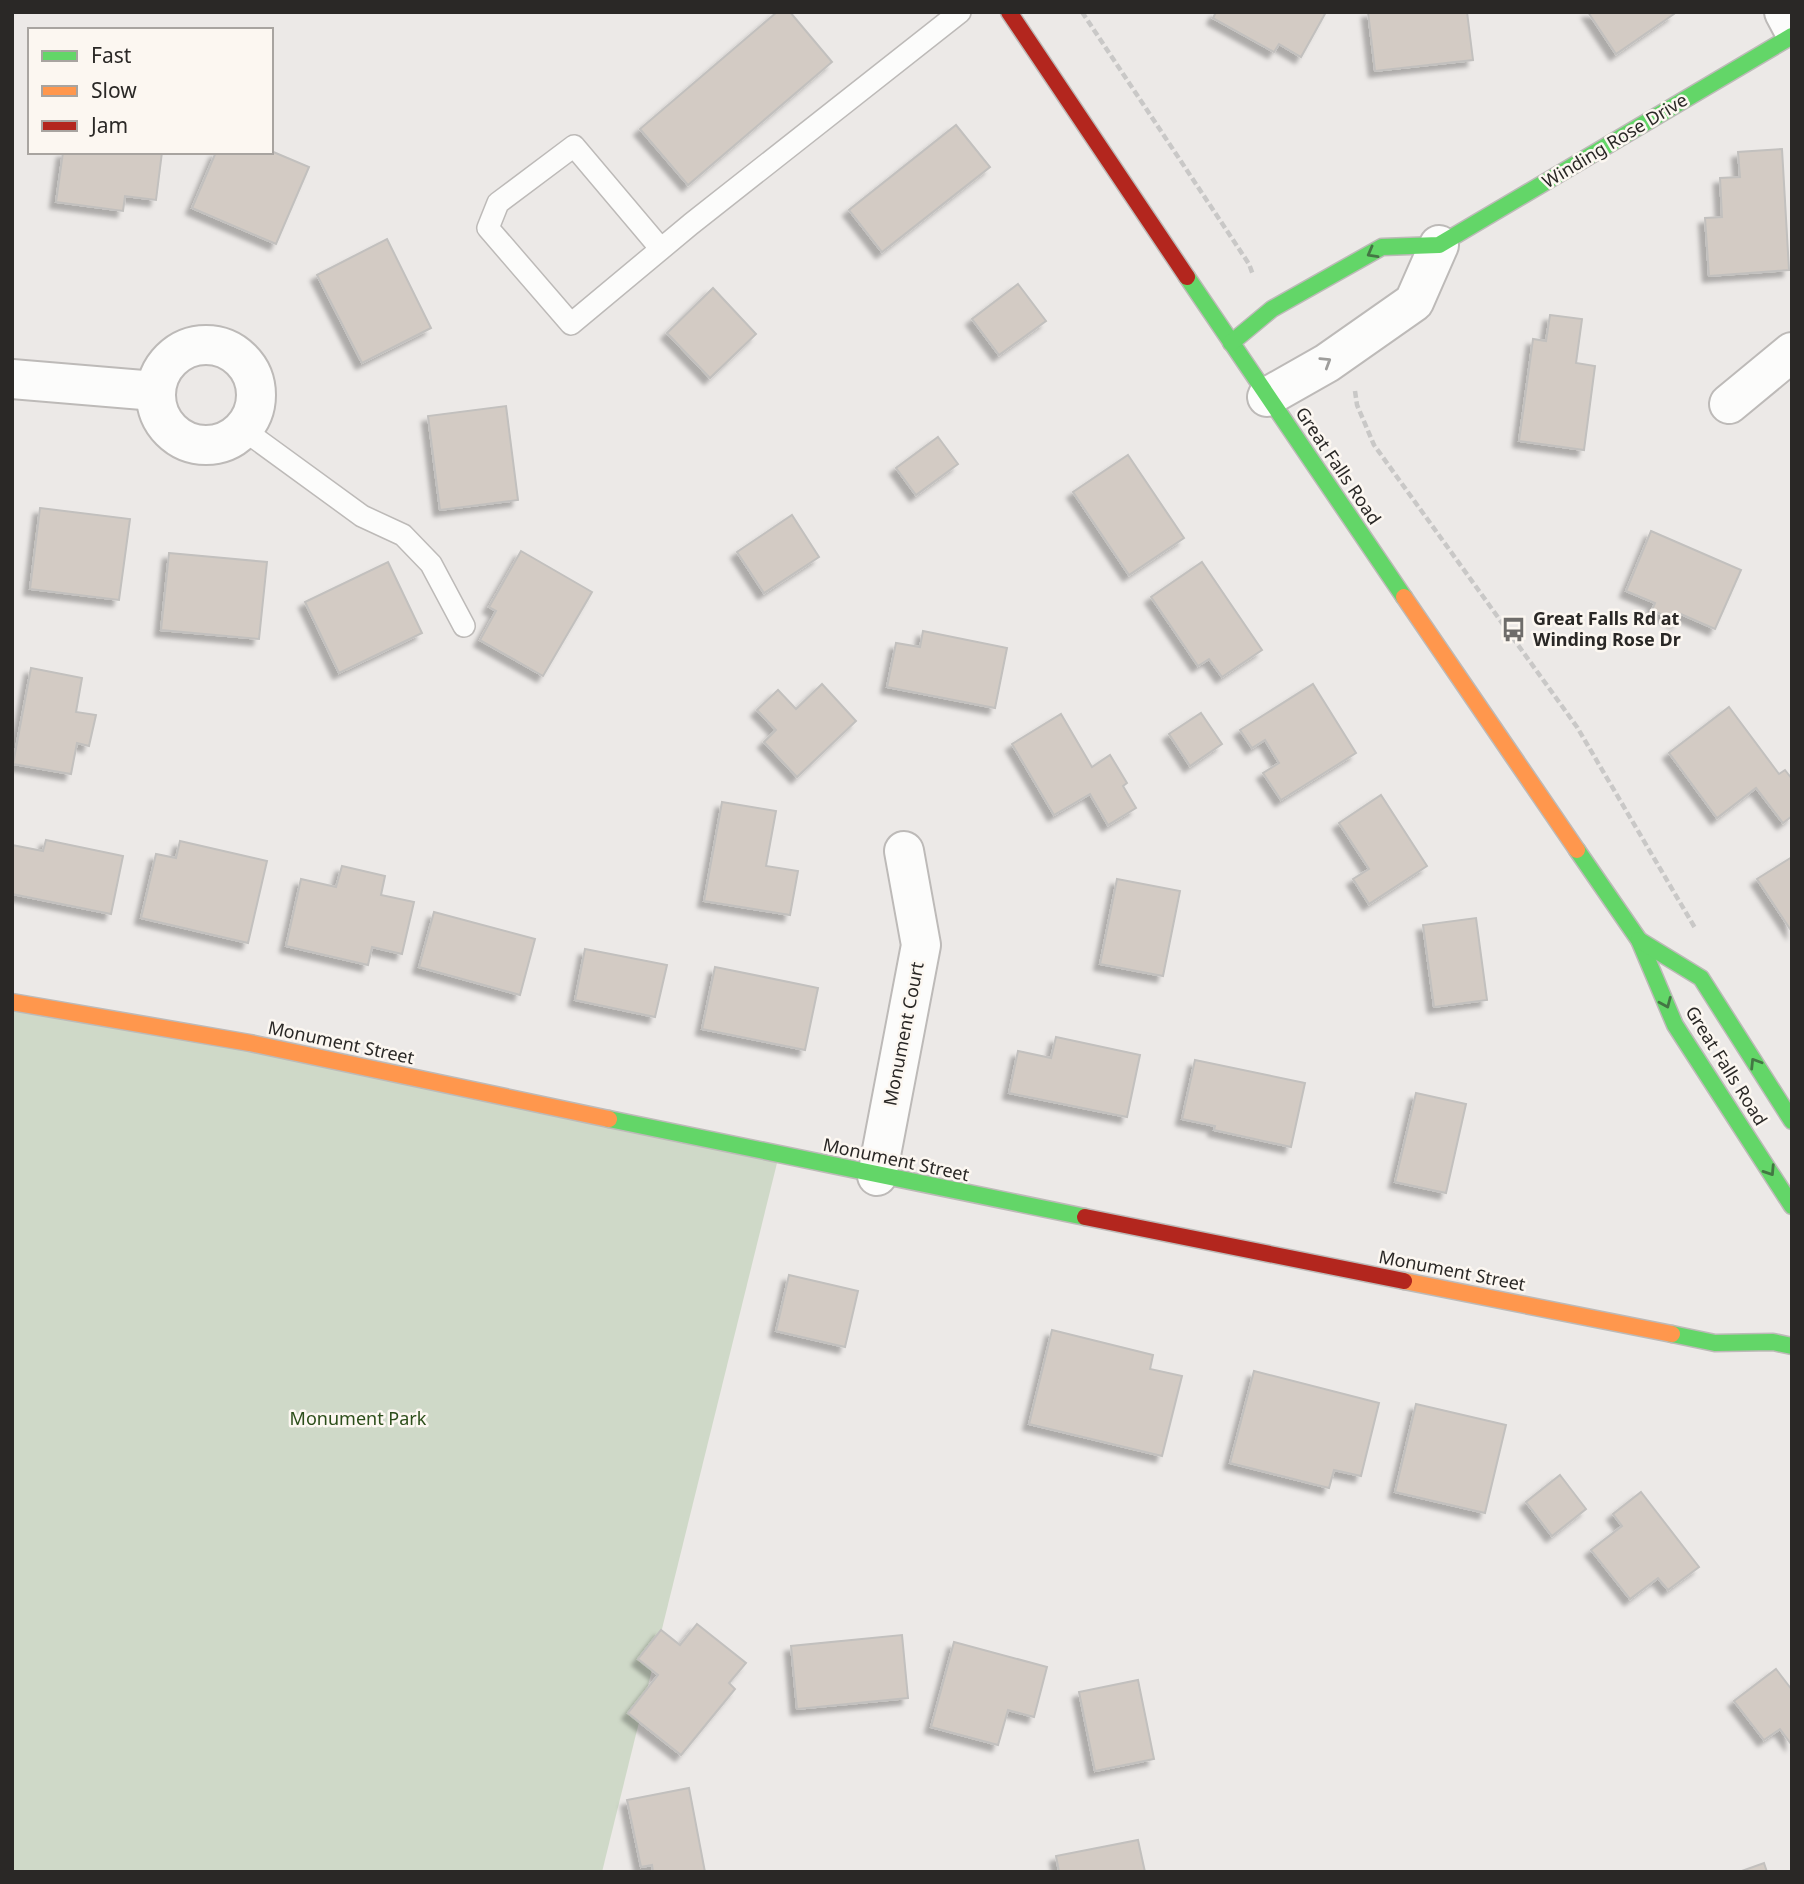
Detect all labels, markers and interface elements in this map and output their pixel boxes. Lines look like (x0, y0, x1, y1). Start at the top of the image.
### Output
legend (28, 28, 273, 154)
text: Fast (91, 41, 132, 69)
text: Slow (91, 76, 137, 104)
street label: Winding Rose Drive (1538, 87, 1691, 193)
text: Jam (89, 111, 128, 139)
one-way arrow (1367, 245, 1379, 258)
one-way arrow (1319, 358, 1332, 371)
street label: Great Falls Road (1291, 402, 1387, 529)
place label: Great Falls Rd at Winding Rose Dr (1533, 606, 1681, 651)
bus stop icon: Great Falls Rd at Winding Rose Dr (1499, 615, 1527, 643)
street label: Monument Court (877, 959, 929, 1108)
one-way arrow (1657, 996, 1671, 1008)
street label: Great Falls Road (1680, 1001, 1773, 1130)
street label: Monument Street (266, 1015, 417, 1069)
one-way arrow (1751, 1058, 1764, 1071)
street label: Monument Street (821, 1132, 972, 1186)
one-way arrow (1761, 1164, 1774, 1177)
street label: Monument Street (1377, 1244, 1528, 1296)
park label: Monument Park (290, 1406, 427, 1430)

